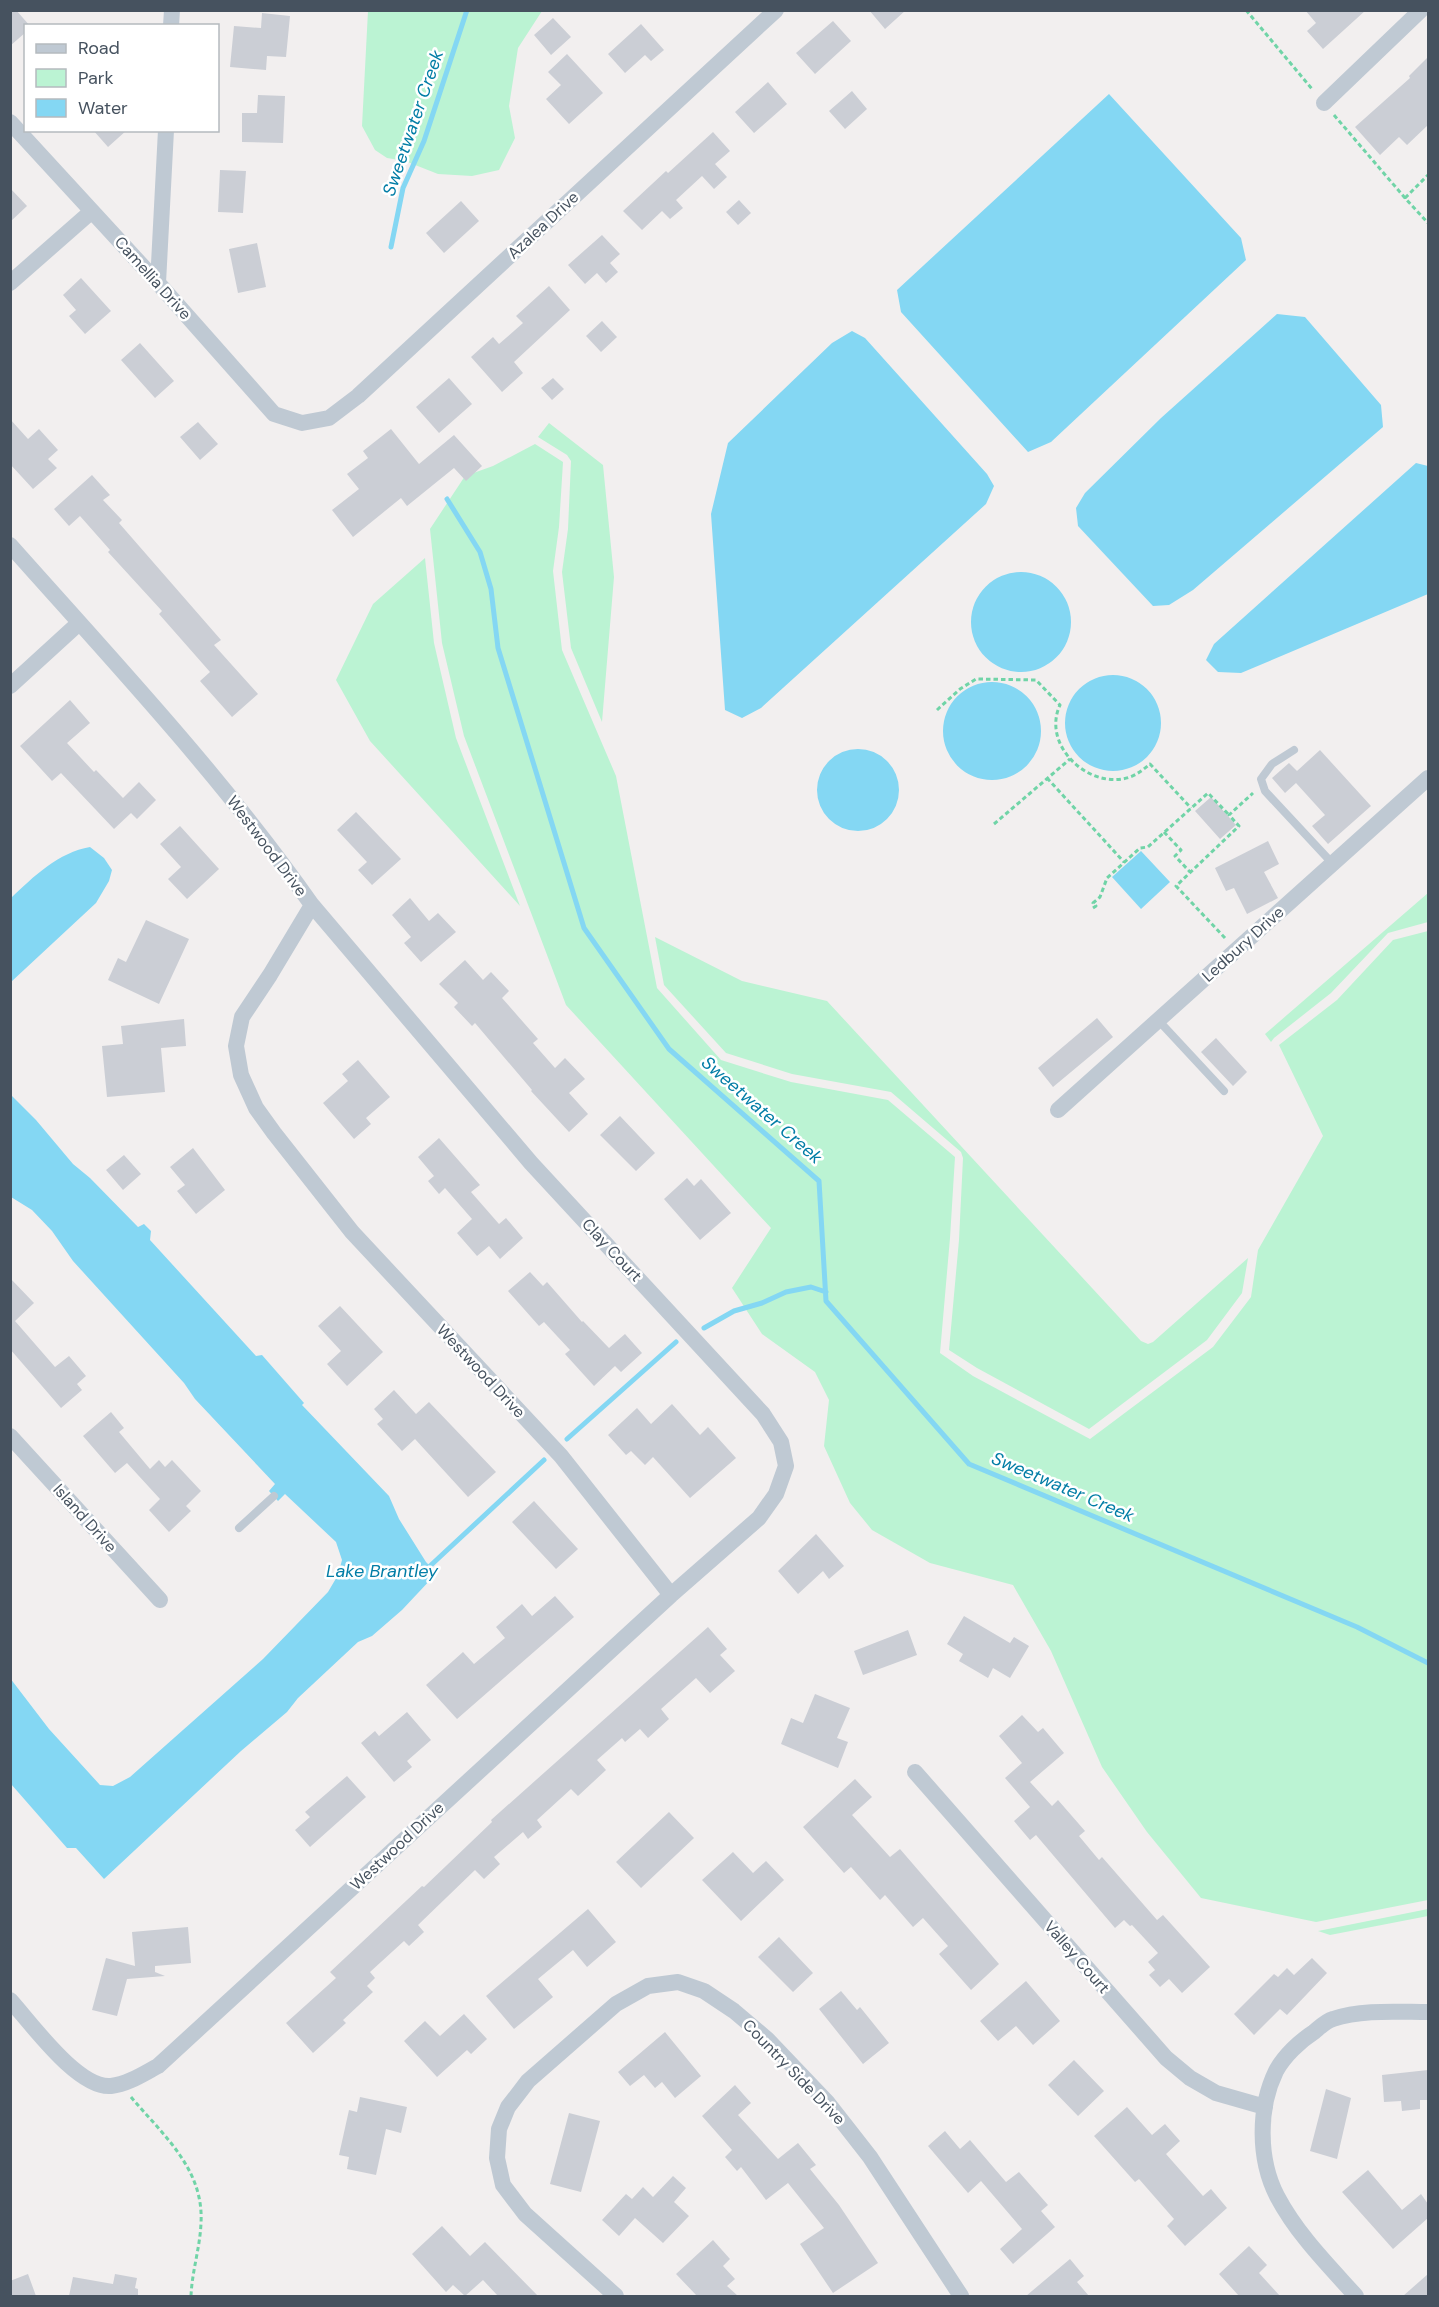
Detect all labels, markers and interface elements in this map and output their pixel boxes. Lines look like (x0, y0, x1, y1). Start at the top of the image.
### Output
legend (24, 24, 219, 132)
text: Road (78, 36, 120, 60)
water label: Sweetwater Creek (377, 46, 449, 199)
text: Park (78, 66, 114, 90)
text: Water (78, 96, 128, 120)
street label: Azalea Drive (503, 187, 583, 263)
street label: Camellia Drive (110, 232, 196, 324)
street label: Westwood Drive (222, 791, 312, 901)
street label: Ledbury Drive (1198, 902, 1288, 986)
water label: Sweetwater Creek (696, 1051, 828, 1170)
street label: Clay Court (577, 1214, 647, 1286)
street label: Westwood Drive (432, 1320, 530, 1422)
water label: Sweetwater Creek (988, 1446, 1139, 1528)
street label: Island Drive (49, 1479, 121, 1557)
water label: Lake Brantley (326, 1559, 439, 1583)
street label: Westwood Drive (346, 1797, 448, 1895)
street label: Valley Court (1040, 1916, 1114, 1998)
street label: Country Side Drive (738, 2015, 850, 2129)

